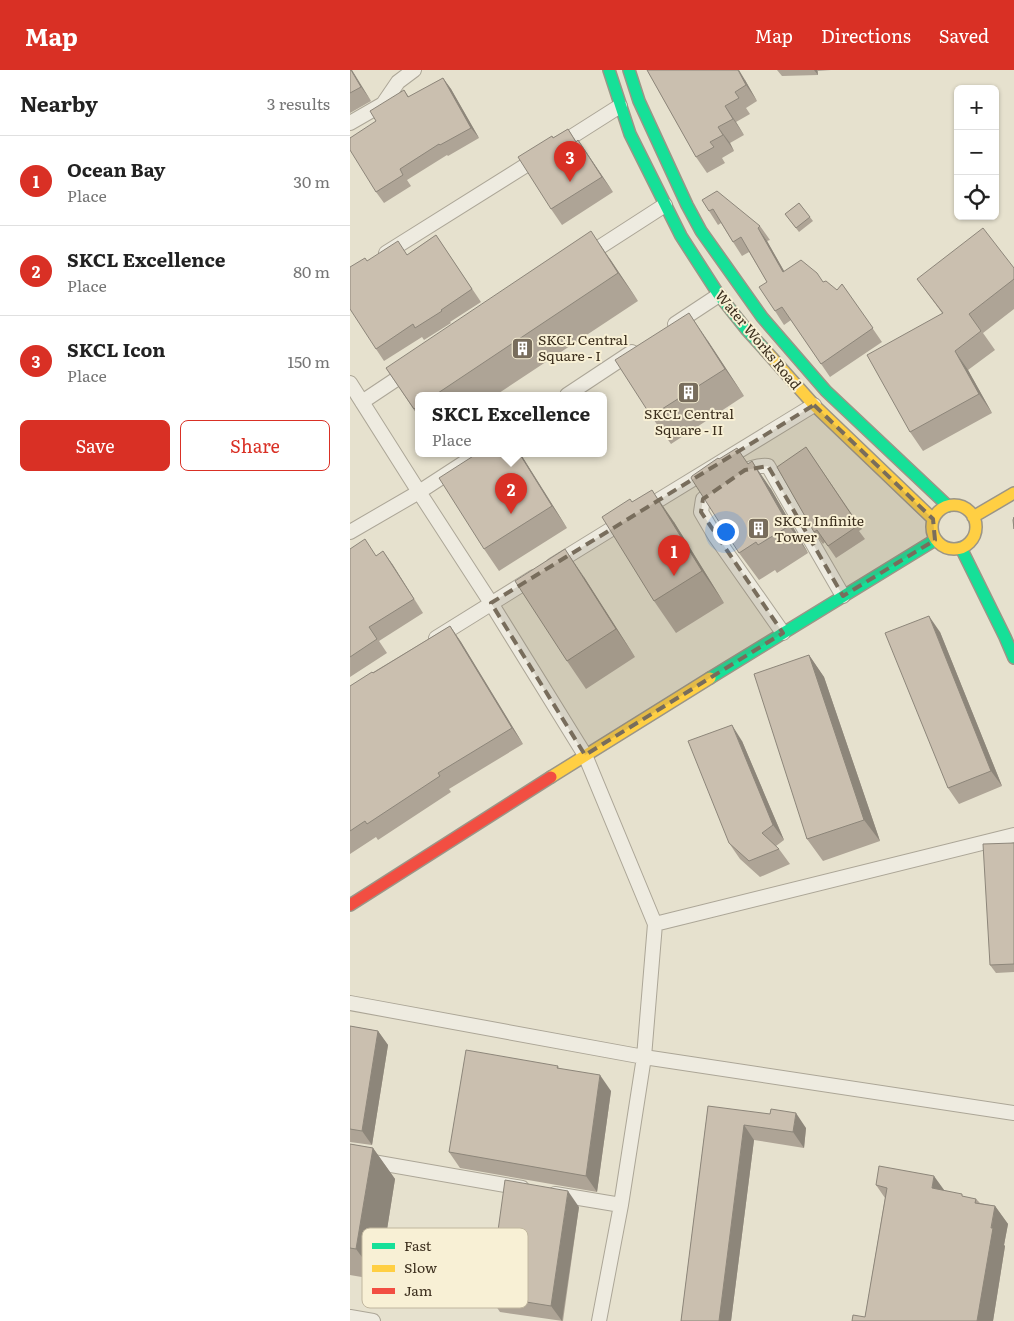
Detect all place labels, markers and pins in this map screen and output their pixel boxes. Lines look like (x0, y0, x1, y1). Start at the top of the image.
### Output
pin: 3 (554, 141, 586, 182)
place label: SKCL Central Square - I (538, 329, 628, 365)
building icon: SKCL Central Square - I (510, 336, 534, 360)
building icon: SKCL Central Square - II (677, 380, 701, 404)
place label: SKCL Central Square - II (644, 403, 734, 439)
pin: 2 (495, 473, 527, 514)
place label: SKCL Infinite Tower (774, 510, 864, 546)
building icon: SKCL Infinite Tower (746, 517, 770, 541)
pin: 1 (658, 535, 690, 576)

